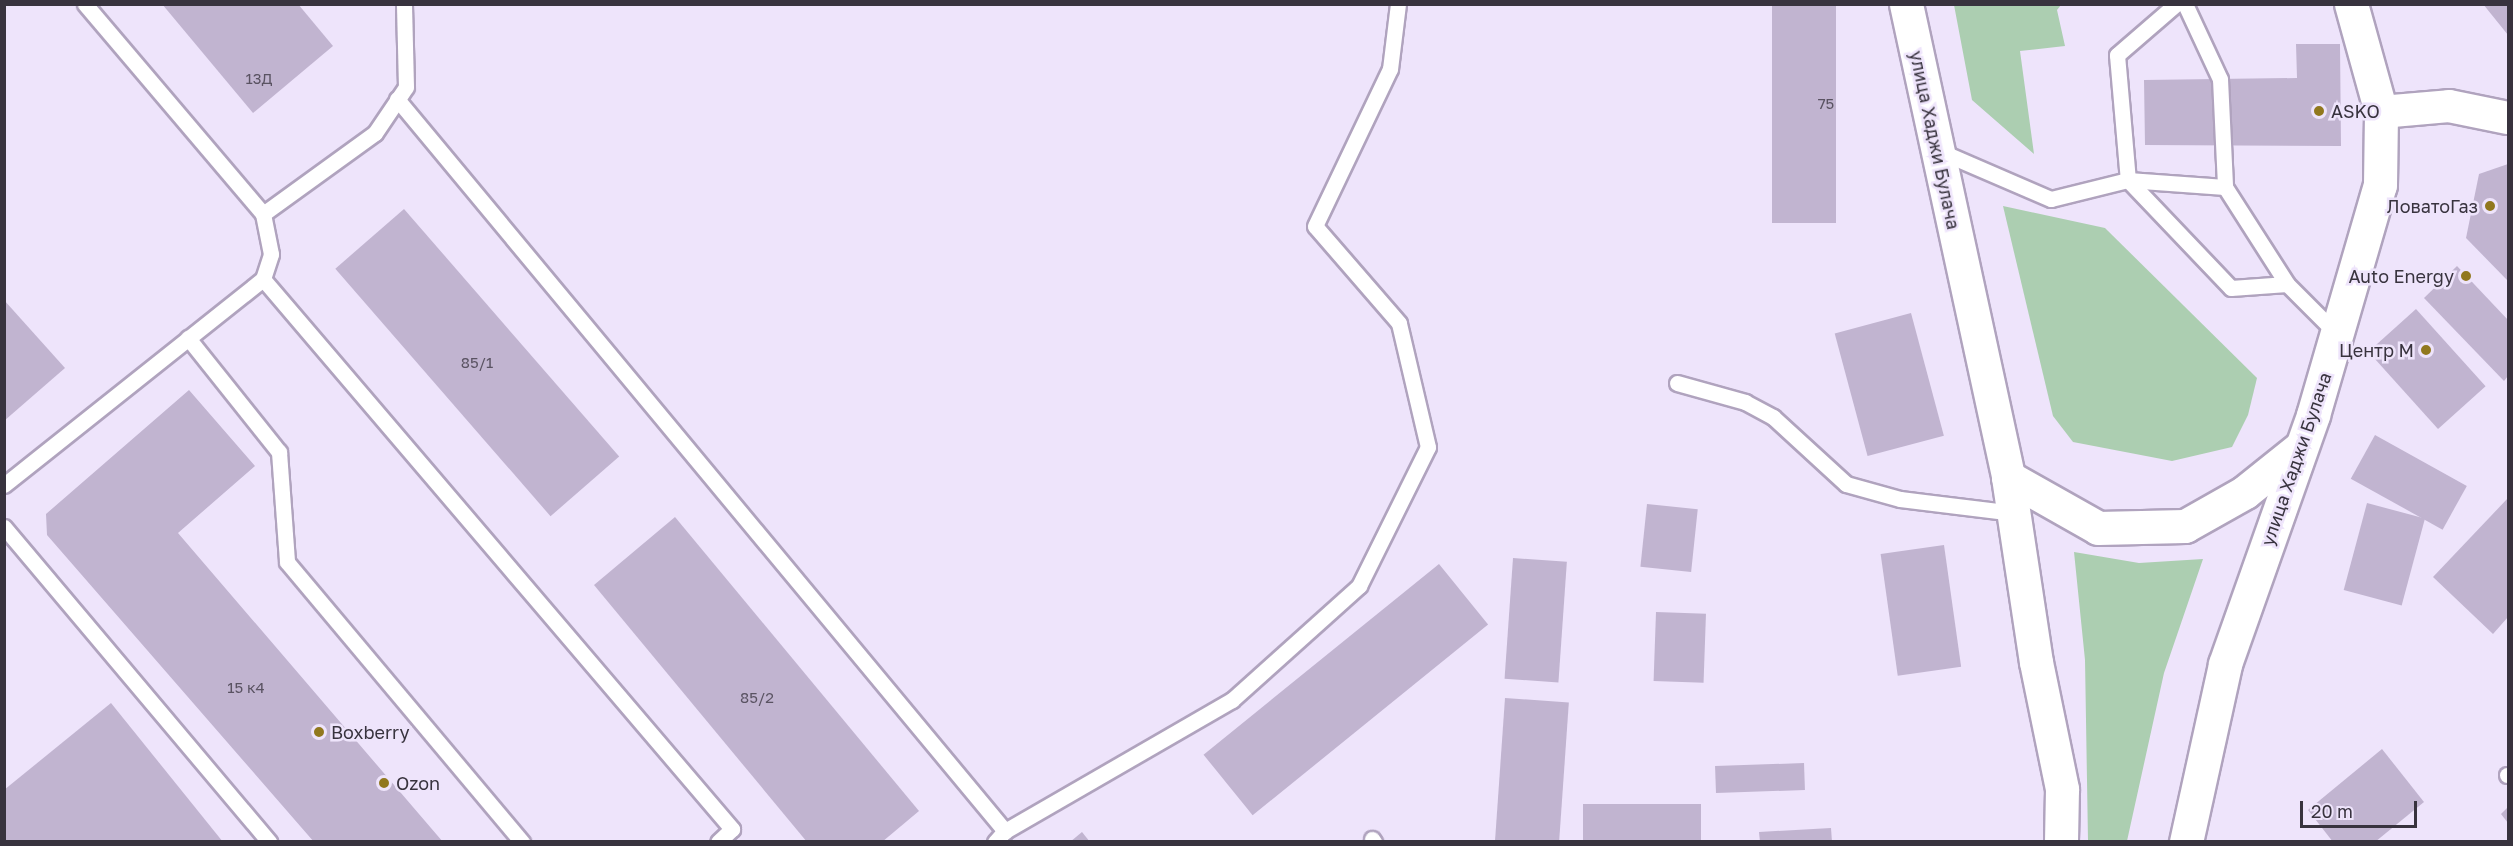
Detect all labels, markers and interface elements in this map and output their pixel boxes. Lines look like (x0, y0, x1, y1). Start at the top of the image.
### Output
street label: улица Хаджи Булача (1906, 49, 1964, 231)
house number: 13Д (246, 70, 272, 88)
house number: 75 (1818, 95, 1834, 113)
place label: ASKO (2331, 100, 2380, 122)
marker: ASKO (2312, 104, 2326, 118)
place label: ЛоватоГаз (2387, 195, 2478, 217)
marker: ЛоватоГаз (2483, 199, 2497, 213)
place label: Auto Energy (2348, 265, 2454, 287)
marker: Auto Energy (2459, 269, 2473, 283)
place label: Центр М (2339, 339, 2414, 361)
marker: Центр М (2419, 343, 2433, 357)
house number: 85/1 (461, 354, 493, 372)
street label: улица Хаджи Булача (2256, 369, 2336, 549)
house number: 15 к4 (227, 679, 265, 697)
house number: 85/2 (740, 689, 774, 707)
place label: Boxberry (331, 721, 410, 743)
marker: Boxberry (312, 725, 326, 739)
place label: Ozon (396, 772, 440, 794)
marker: Ozon (377, 776, 391, 790)
scale bar (2303, 789, 2420, 827)
text: 20 m (2311, 800, 2353, 822)

